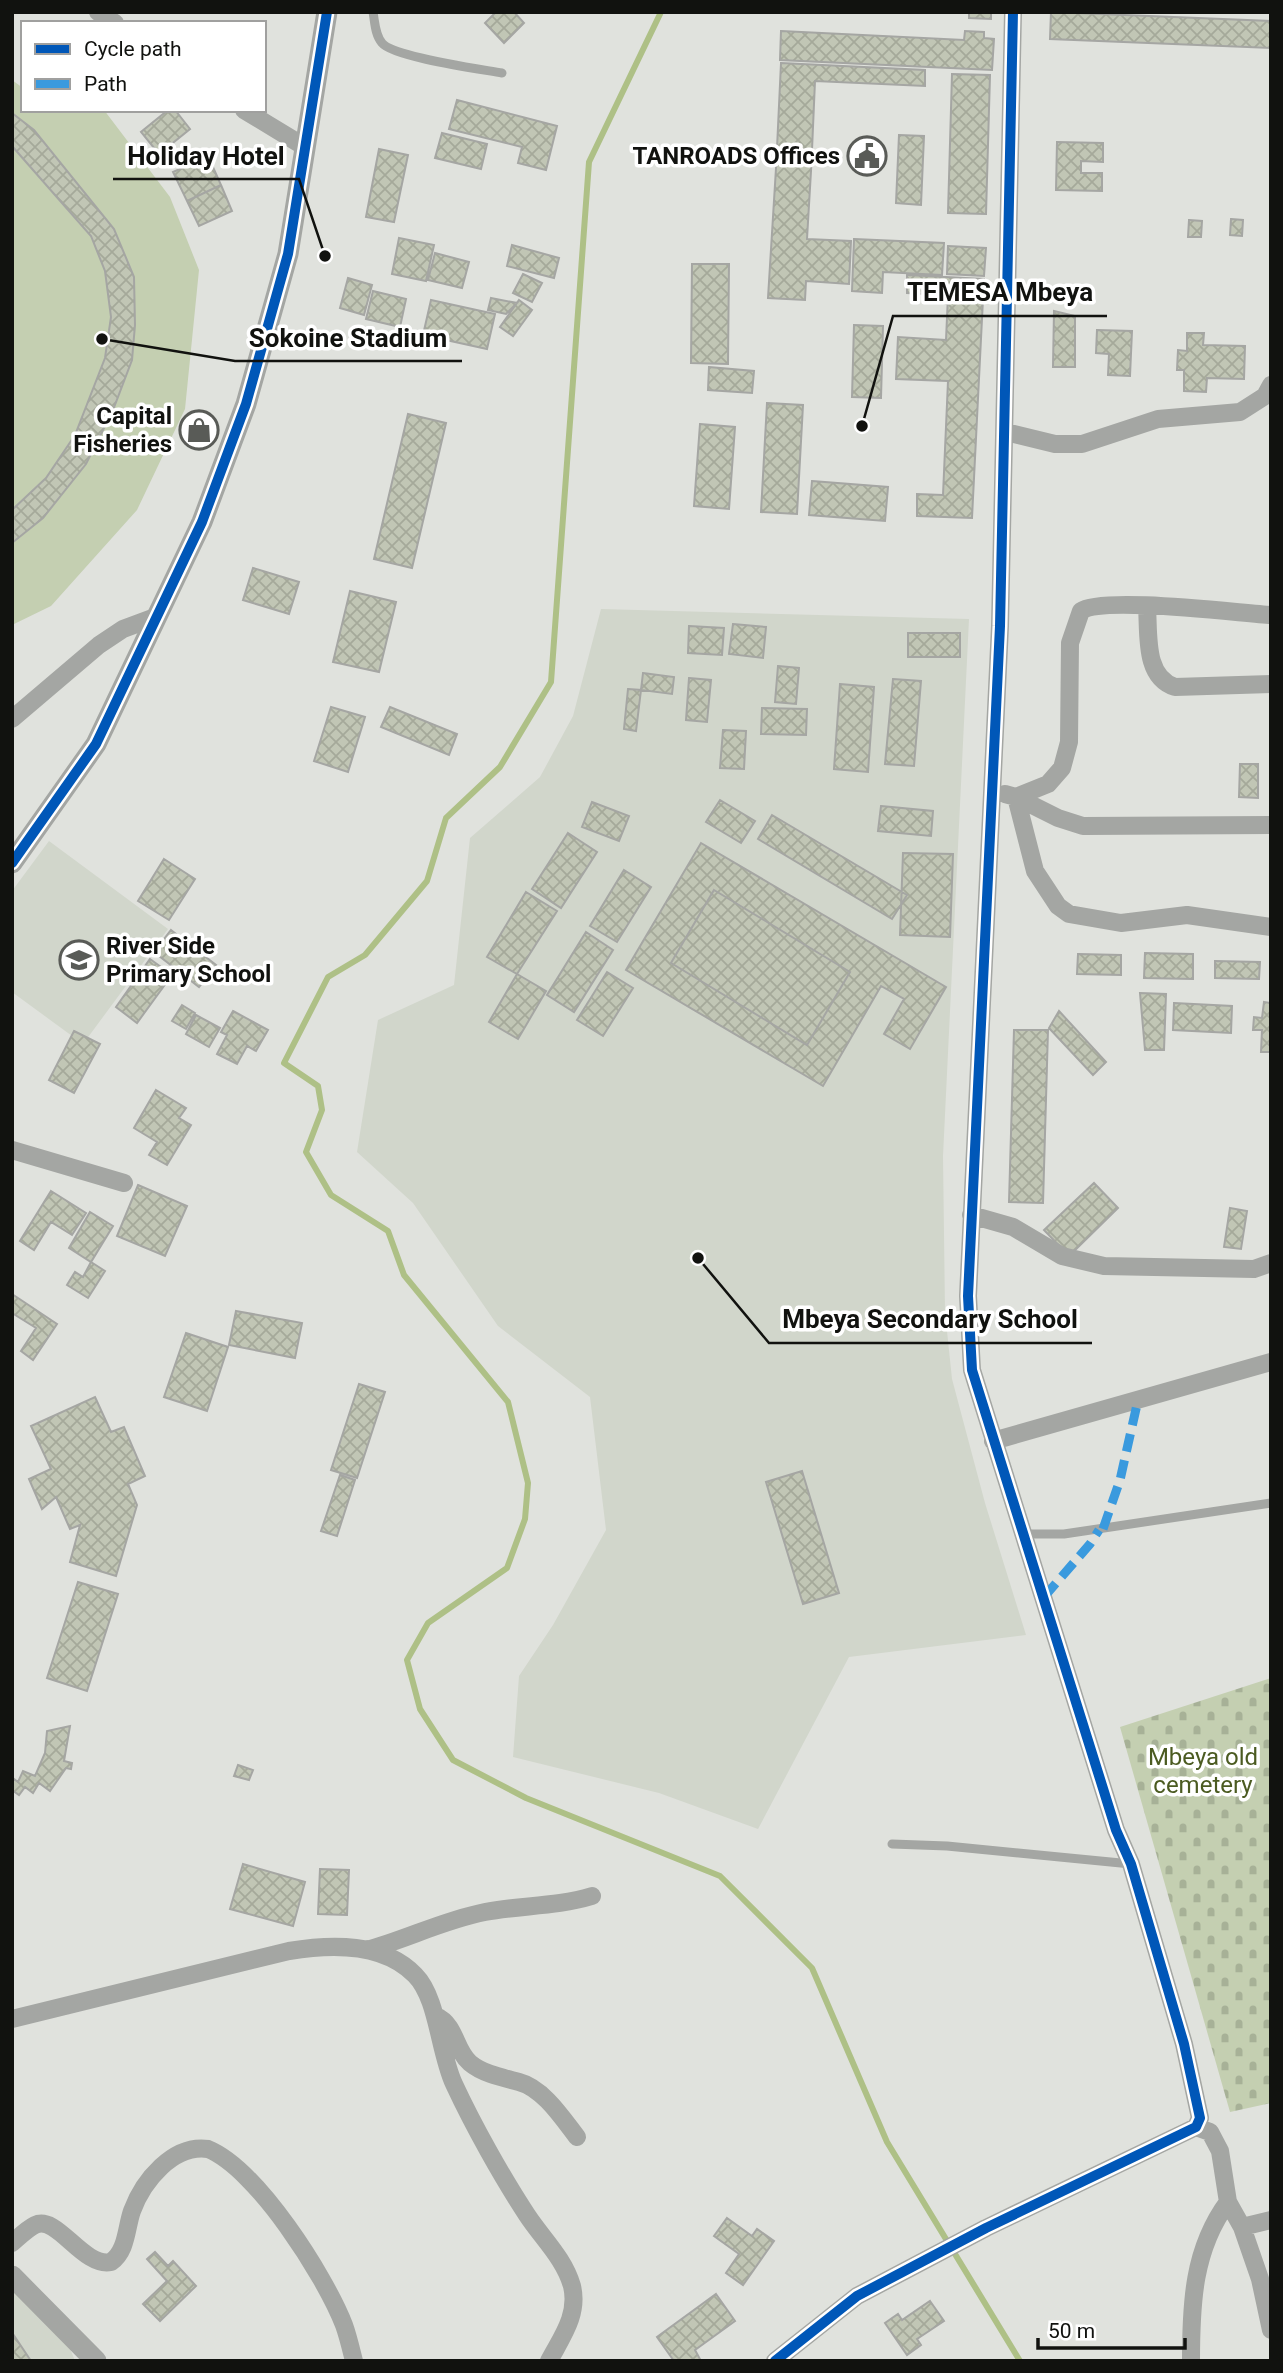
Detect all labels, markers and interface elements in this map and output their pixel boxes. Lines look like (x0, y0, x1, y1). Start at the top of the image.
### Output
legend (21, 21, 266, 112)
text: Cycle path (84, 37, 182, 61)
text: Path (84, 72, 127, 96)
callout: Holiday Hotel (113, 132, 299, 179)
public building icon: TANROADS Offices (846, 135, 888, 177)
text: Holiday Hotel (127, 141, 285, 171)
place label: TANROADS Offices (633, 142, 840, 170)
callout: TEMESA Mbeya (893, 269, 1107, 316)
text: TEMESA Mbeya (907, 277, 1093, 307)
callout: Sokoine Stadium (235, 314, 462, 361)
text: Sokoine Stadium (249, 323, 447, 353)
place label: Capital Fisheries (73, 402, 172, 458)
shop icon: Capital Fisheries (178, 409, 220, 451)
place label: River Side Primary School (106, 932, 271, 988)
school or university icon: River Side Primary School (58, 939, 100, 981)
callout: Mbeya Secondary School (769, 1296, 1092, 1343)
text: Mbeya Secondary School (782, 1304, 1078, 1334)
park label: Mbeya old cemetery (1148, 1743, 1258, 1799)
scale bar (1038, 2306, 1185, 2350)
text: 50 m (1048, 2319, 1095, 2343)

